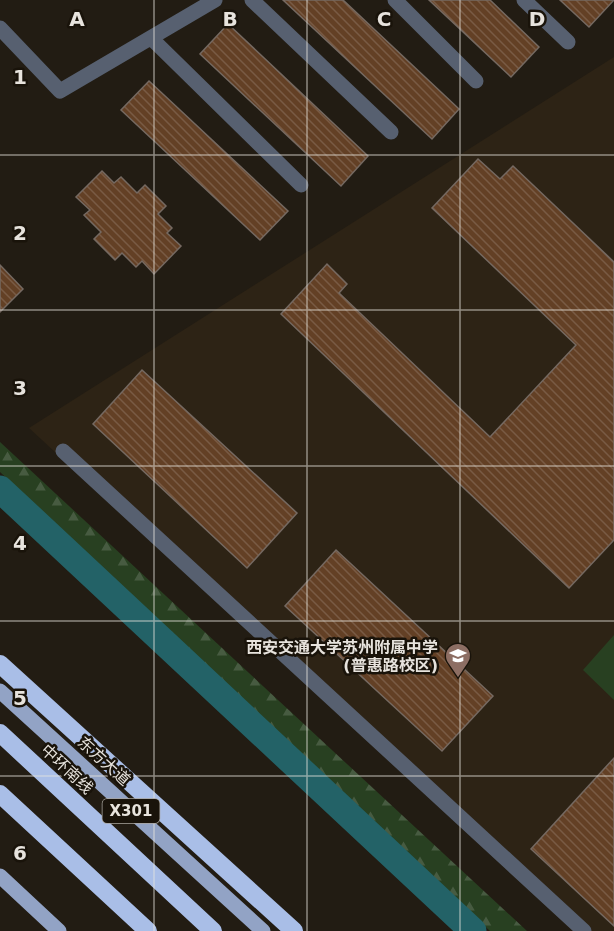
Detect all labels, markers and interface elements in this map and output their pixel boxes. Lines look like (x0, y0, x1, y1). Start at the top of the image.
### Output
text: A (69, 7, 85, 31)
text: B (222, 7, 238, 31)
text: C (377, 7, 391, 31)
text: D (529, 7, 545, 31)
text: 1 (13, 65, 27, 89)
text: 2 (13, 221, 27, 245)
text: 3 (13, 376, 27, 400)
text: 4 (13, 531, 27, 555)
place label: 西安交通大学苏州附属中学 (普惠路校区) (246, 638, 438, 675)
school or university icon: 西安交通大学苏州附属中学 (普惠路校区) (443, 641, 473, 679)
text: 5 (13, 686, 27, 710)
street label: 东方大道 (74, 733, 134, 789)
street label: 中环南线 (37, 740, 97, 798)
road number: X301 (102, 799, 160, 823)
text: 6 (13, 841, 27, 865)

